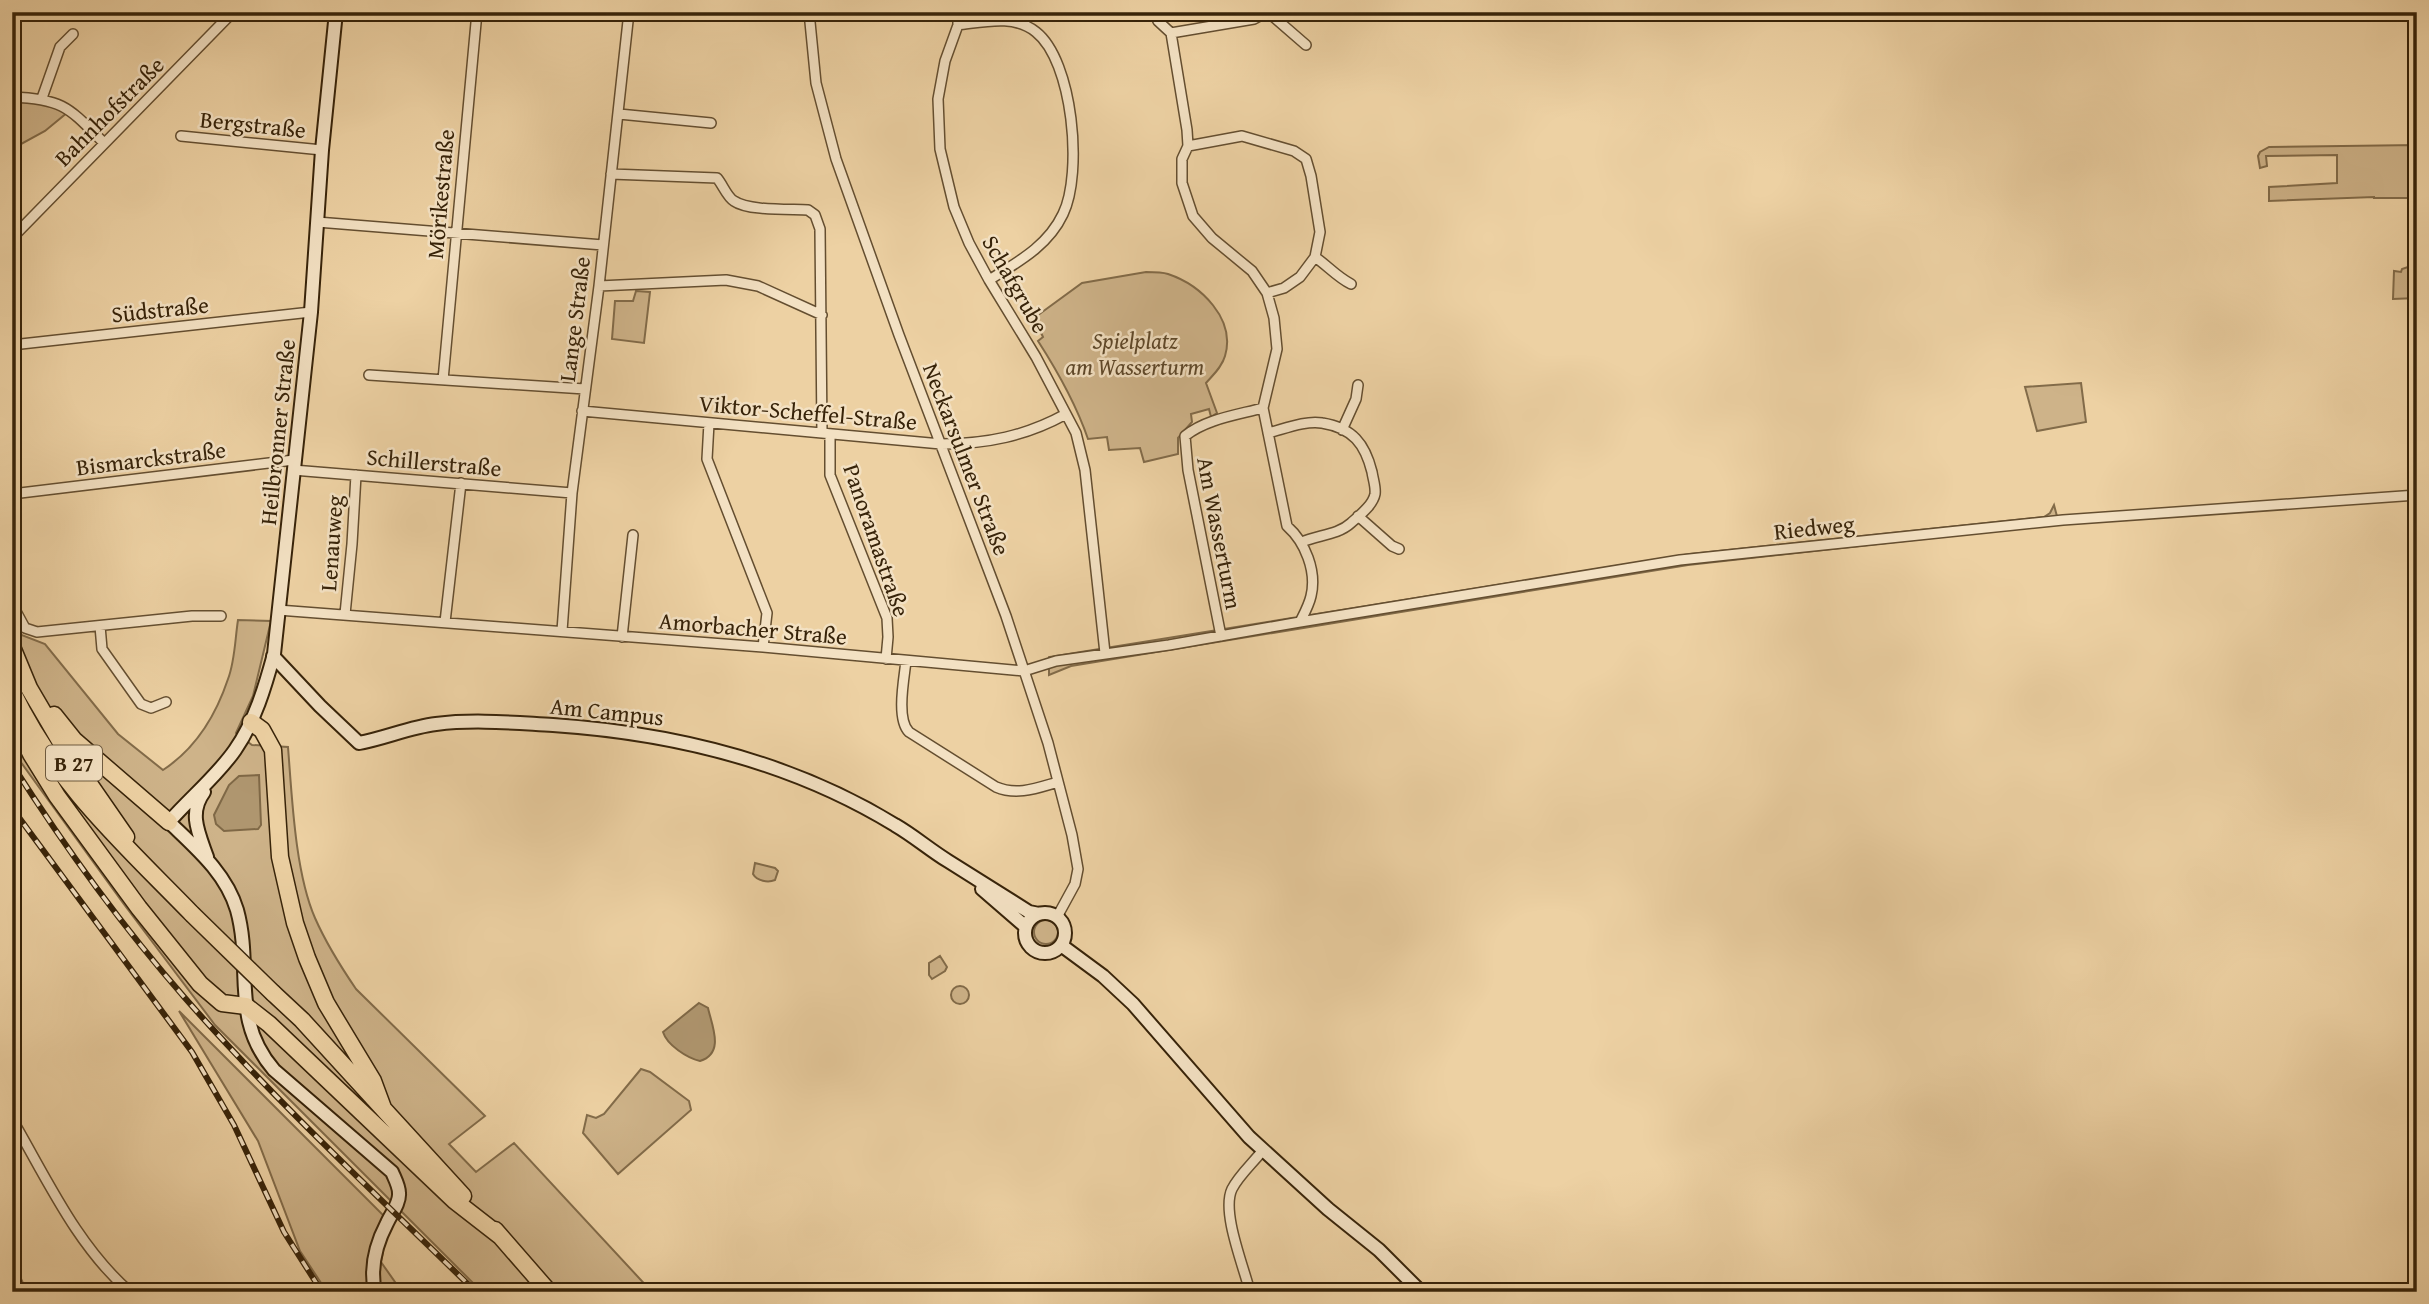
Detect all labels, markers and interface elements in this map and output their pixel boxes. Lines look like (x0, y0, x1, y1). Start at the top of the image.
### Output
street label: Bahnhofstraße (47, 49, 171, 173)
street label: Bergstraße (198, 102, 308, 146)
street label: Mörikestraße (418, 128, 462, 260)
street label: Schafgrube (975, 229, 1057, 339)
street label: Lange Straße (550, 254, 598, 384)
street label: Südstraße (110, 287, 210, 331)
park label: Spielplatz am Wasserturm (1066, 324, 1204, 383)
street label: Heilbronner Straße (251, 337, 303, 527)
street label: Neckarsulmer Straße (915, 358, 1019, 560)
street label: Viktor-Scheffel-Straße (698, 386, 918, 438)
street label: Bismarckstraße (74, 432, 228, 484)
street label: Schillerstraße (365, 440, 503, 484)
street label: Am Wasserturm (1189, 454, 1251, 612)
street label: Panoramastraße (835, 459, 919, 621)
street label: Lenauweg (311, 493, 351, 592)
street label: Riedweg (1772, 506, 1856, 548)
street label: Amorbacher Straße (658, 603, 848, 653)
street label: Am Campus (549, 689, 665, 733)
road number: B 27 (46, 746, 102, 780)

